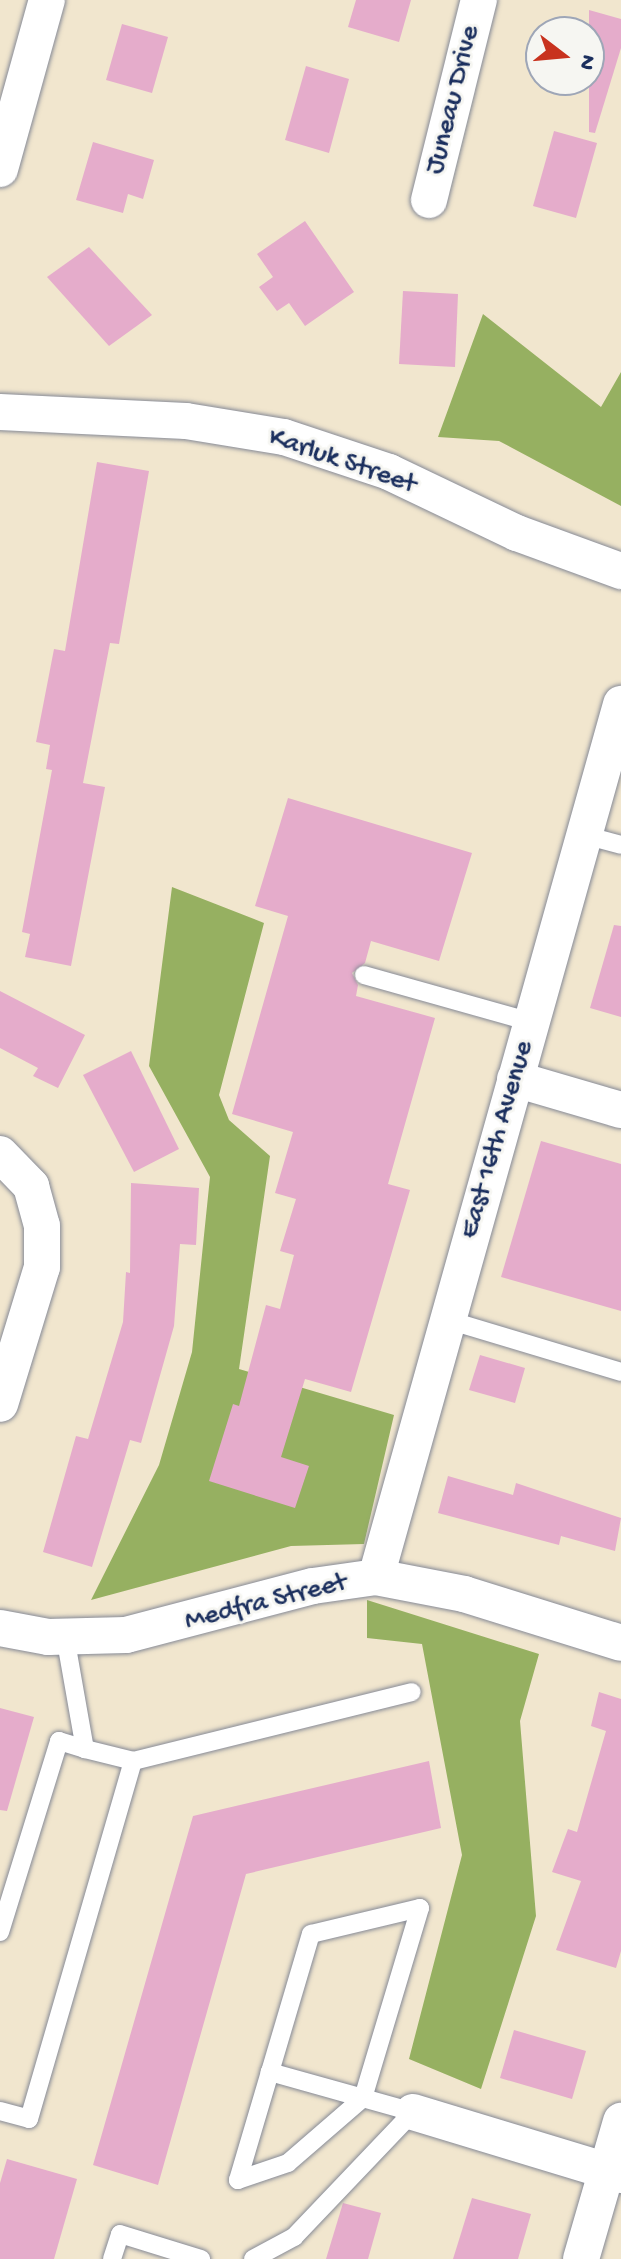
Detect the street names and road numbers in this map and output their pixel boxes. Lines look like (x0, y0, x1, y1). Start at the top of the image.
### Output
street label: Juneau Drive (419, 22, 489, 178)
street label: Karluk Street (264, 421, 420, 503)
street label: East 16th Avenue (454, 1037, 542, 1243)
street label: Medfra Street (182, 1567, 350, 1639)

